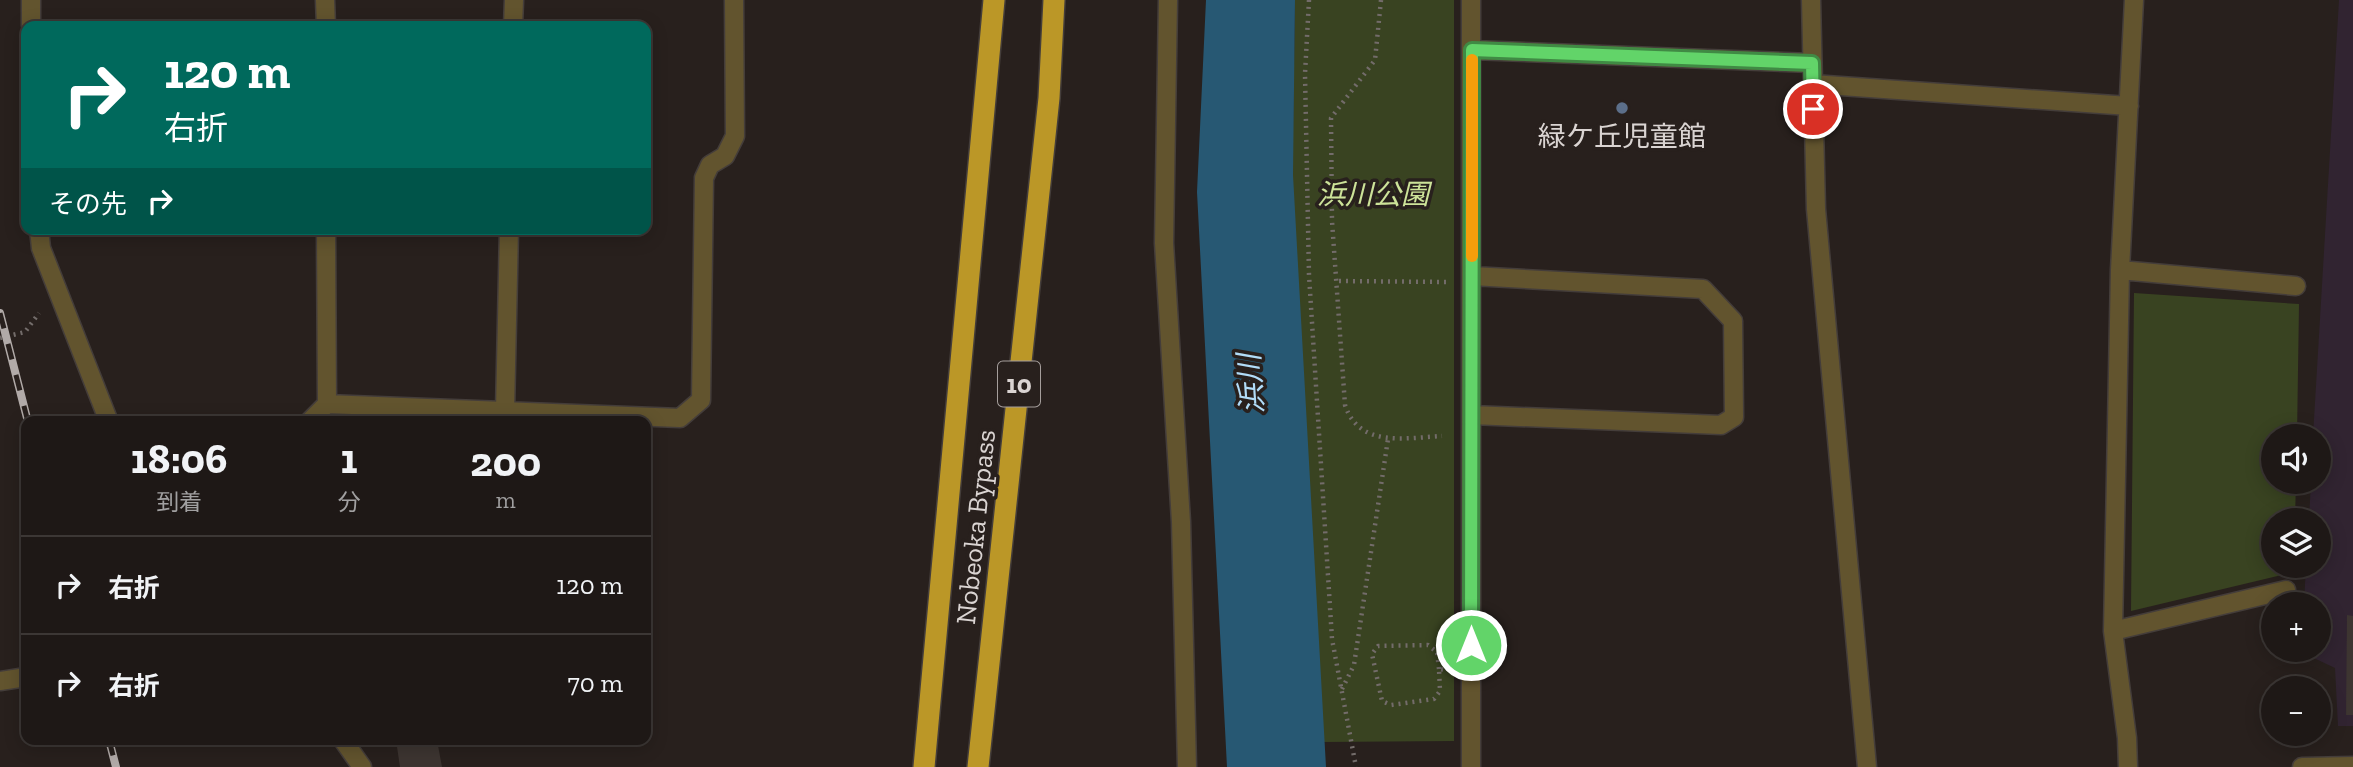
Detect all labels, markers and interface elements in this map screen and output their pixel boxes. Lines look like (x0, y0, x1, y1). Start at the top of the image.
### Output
text: 120 m (164, 42, 290, 101)
icon: right (49, 49, 140, 140)
pin (1783, 79, 1843, 139)
icon: arrive (1794, 90, 1832, 128)
marker: 緑ケ丘児童館 (1614, 100, 1630, 116)
text: 右折 (164, 109, 228, 147)
place label: 緑ケ丘児童館 (1538, 120, 1706, 153)
park label: 浜川公園 (1317, 178, 1433, 211)
icon: right (141, 182, 179, 220)
text: その先 (49, 188, 127, 220)
water label: 浜川 (1231, 350, 1271, 415)
road number: 10 (998, 362, 1040, 406)
map controls (2261, 424, 2331, 746)
button: sound (2261, 424, 2331, 494)
street label: Nobeoka Bypass (949, 428, 1002, 626)
text: 18:06 (131, 433, 228, 484)
text: 1 (340, 433, 357, 484)
text: 200 (470, 436, 541, 487)
text: m (496, 486, 516, 514)
text: 到着 (156, 488, 202, 516)
text: 分 (337, 488, 360, 516)
button: layers (2261, 508, 2331, 578)
icon: right (49, 566, 87, 604)
text: 120 m (556, 569, 623, 601)
text: 右折 (108, 572, 160, 604)
button: + (2261, 592, 2331, 662)
position arrow (1434, 608, 1508, 682)
icon: right (49, 664, 87, 702)
text: 70 m (567, 667, 623, 699)
text: 右折 (108, 670, 160, 702)
button: − (2261, 676, 2331, 746)

